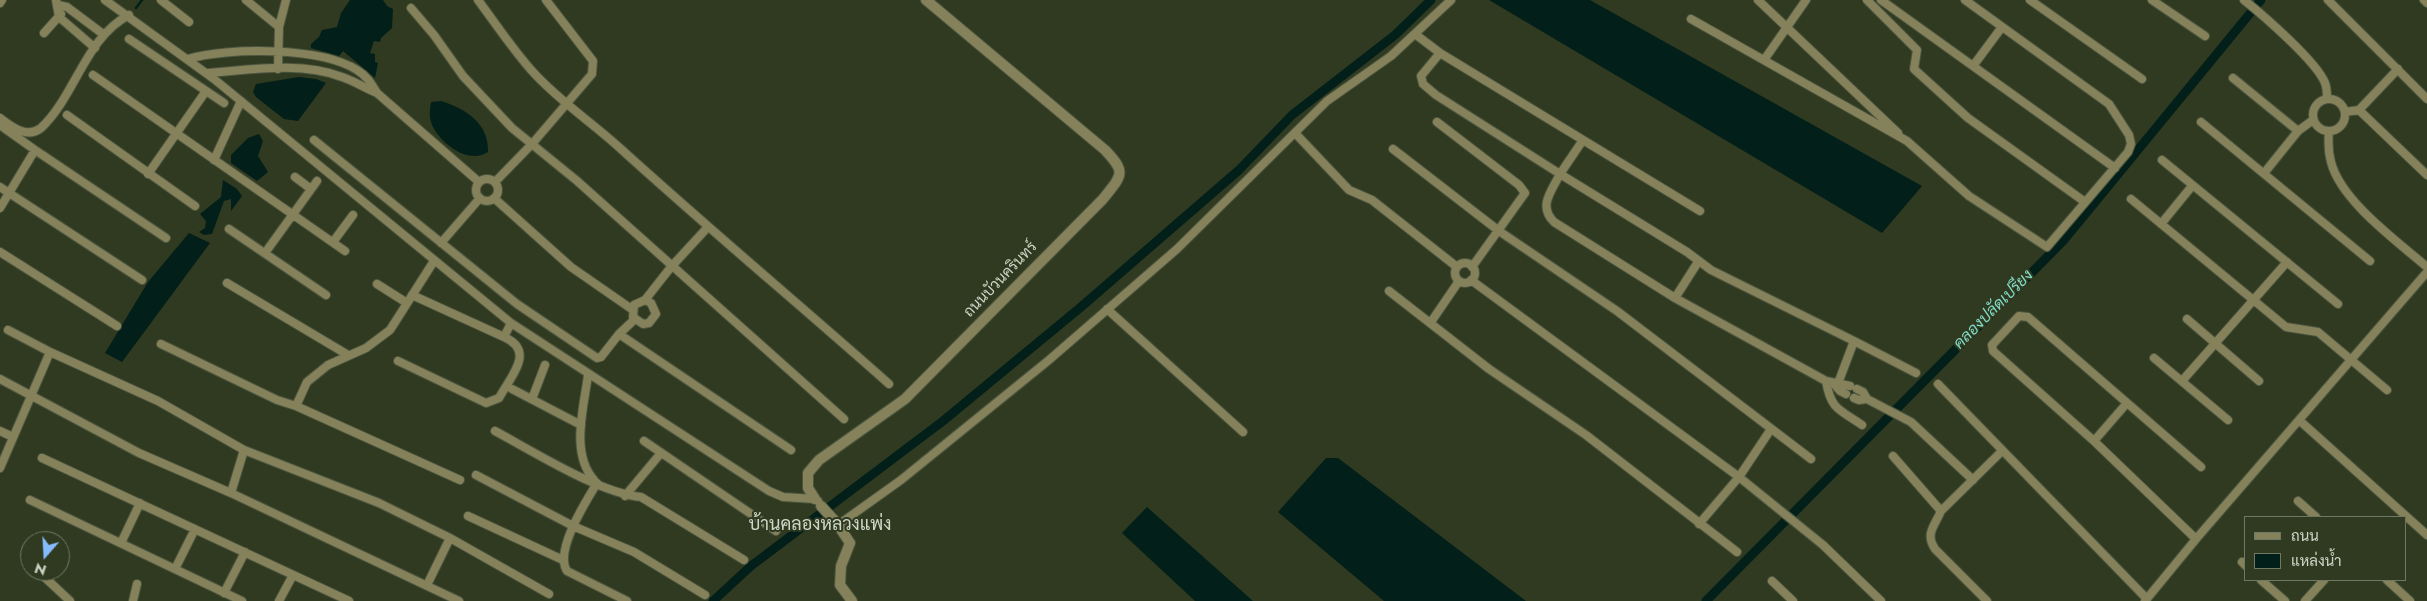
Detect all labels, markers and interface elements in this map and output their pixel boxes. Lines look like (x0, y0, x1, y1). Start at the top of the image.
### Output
street label: ถนนบัวนครินทร์ (961, 239, 1041, 321)
water label: คลองปลัดเปรียง (1950, 266, 2038, 354)
district label: บ้านคลองหลวงแพ่ง (749, 515, 891, 537)
legend (2244, 516, 2407, 581)
text: ถนน (2291, 525, 2319, 547)
north arrow (20, 531, 70, 581)
text: แหล่งน้ำ (2291, 550, 2342, 572)
text: N (32, 558, 49, 581)

